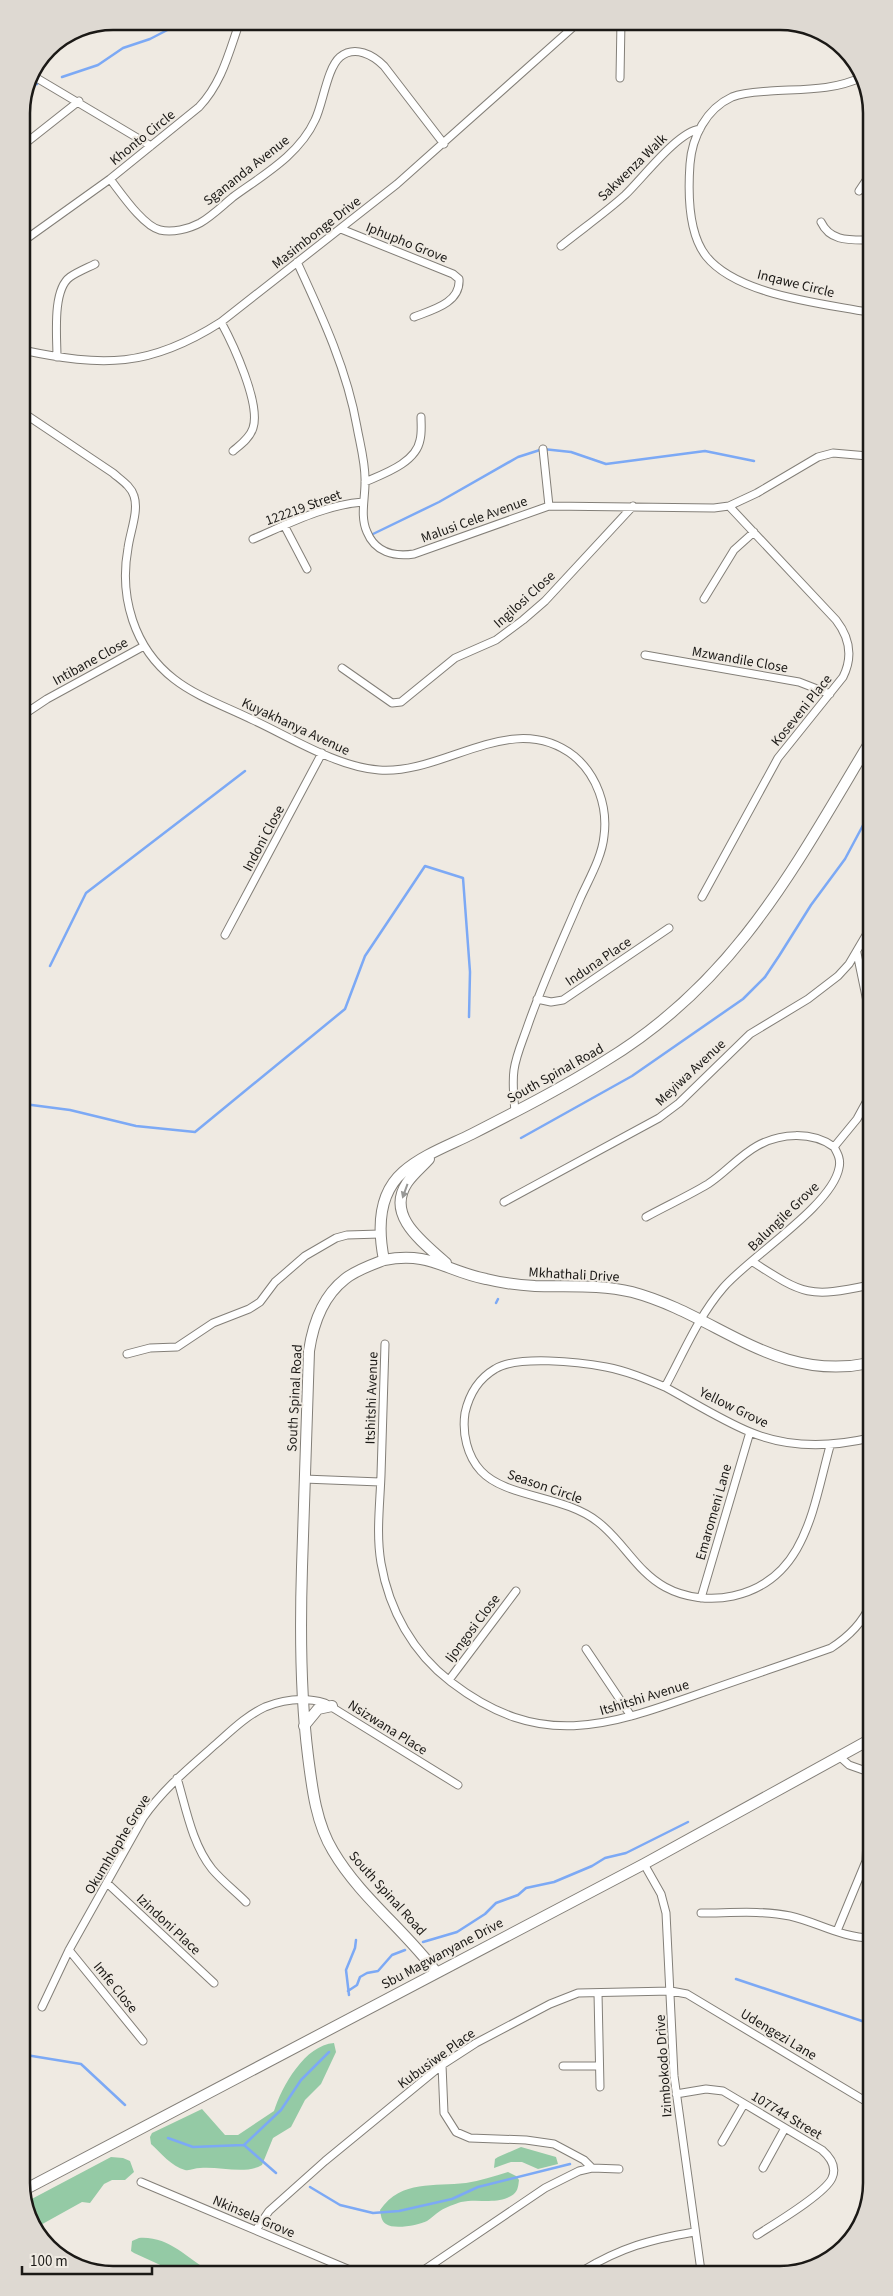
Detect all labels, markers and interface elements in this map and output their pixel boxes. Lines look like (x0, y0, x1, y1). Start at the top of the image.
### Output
street label: Khonto Circle (106, 105, 180, 170)
street label: Sakwenza Walk (593, 129, 672, 206)
street label: Sgananda Avenue (199, 131, 294, 211)
street label: Masimbonge Drive (268, 192, 365, 274)
street label: Iphupho Grove (363, 217, 451, 268)
street label: Inqawe Circle (755, 265, 837, 303)
street label: 122219 Street (263, 485, 344, 531)
street label: Malusi Cele Avenue (418, 491, 530, 548)
street label: Ingilosi Close (489, 567, 560, 633)
street label: Intibane Close (49, 633, 132, 691)
street label: Mzwandile Close (690, 642, 789, 678)
street label: Koseveni Place (767, 670, 837, 751)
street label: Kuyakhanya Avenue (238, 693, 353, 761)
street label: Indoni Close (238, 802, 290, 875)
street label: Induna Place (562, 932, 636, 991)
street label: Meyiwa Avenue (651, 1035, 730, 1111)
street label: South Spinal Road (504, 1039, 607, 1109)
street label: Balungile Grove (744, 1177, 824, 1256)
one-way arrow (401, 1184, 409, 1199)
street label: Mkhathali Drive (528, 1263, 620, 1287)
street label: South Spinal Road (282, 1344, 308, 1452)
street label: Itshitshi Avenue (360, 1351, 384, 1445)
street label: Yellow Grove (695, 1382, 772, 1433)
street label: Emaromeni Lane (691, 1462, 737, 1563)
street label: Season Circle (504, 1465, 585, 1509)
street label: Ijongosi Close (440, 1590, 505, 1667)
street label: Itshitshi Avenue (597, 1675, 692, 1721)
street label: Nsizwana Place (344, 1695, 431, 1760)
street label: Okumhlophe Grove (80, 1791, 156, 1898)
street label: South Spinal Road (344, 1847, 431, 1940)
street label: Izindoni Place (132, 1890, 205, 1960)
street label: Sbu Magwanyane Drive (378, 1913, 507, 1995)
street label: Imfe Close (88, 1958, 142, 2018)
street label: Udengezi Lane (737, 2004, 820, 2066)
street label: Izimbokodo Drive (650, 2014, 678, 2118)
street label: Kubusiwe Place (394, 2024, 480, 2094)
street label: 107744 Street (747, 2087, 826, 2145)
street label: Nkinsela Grove (209, 2191, 298, 2243)
scale bar (22, 2244, 152, 2276)
text: 100 m (30, 2251, 68, 2272)

